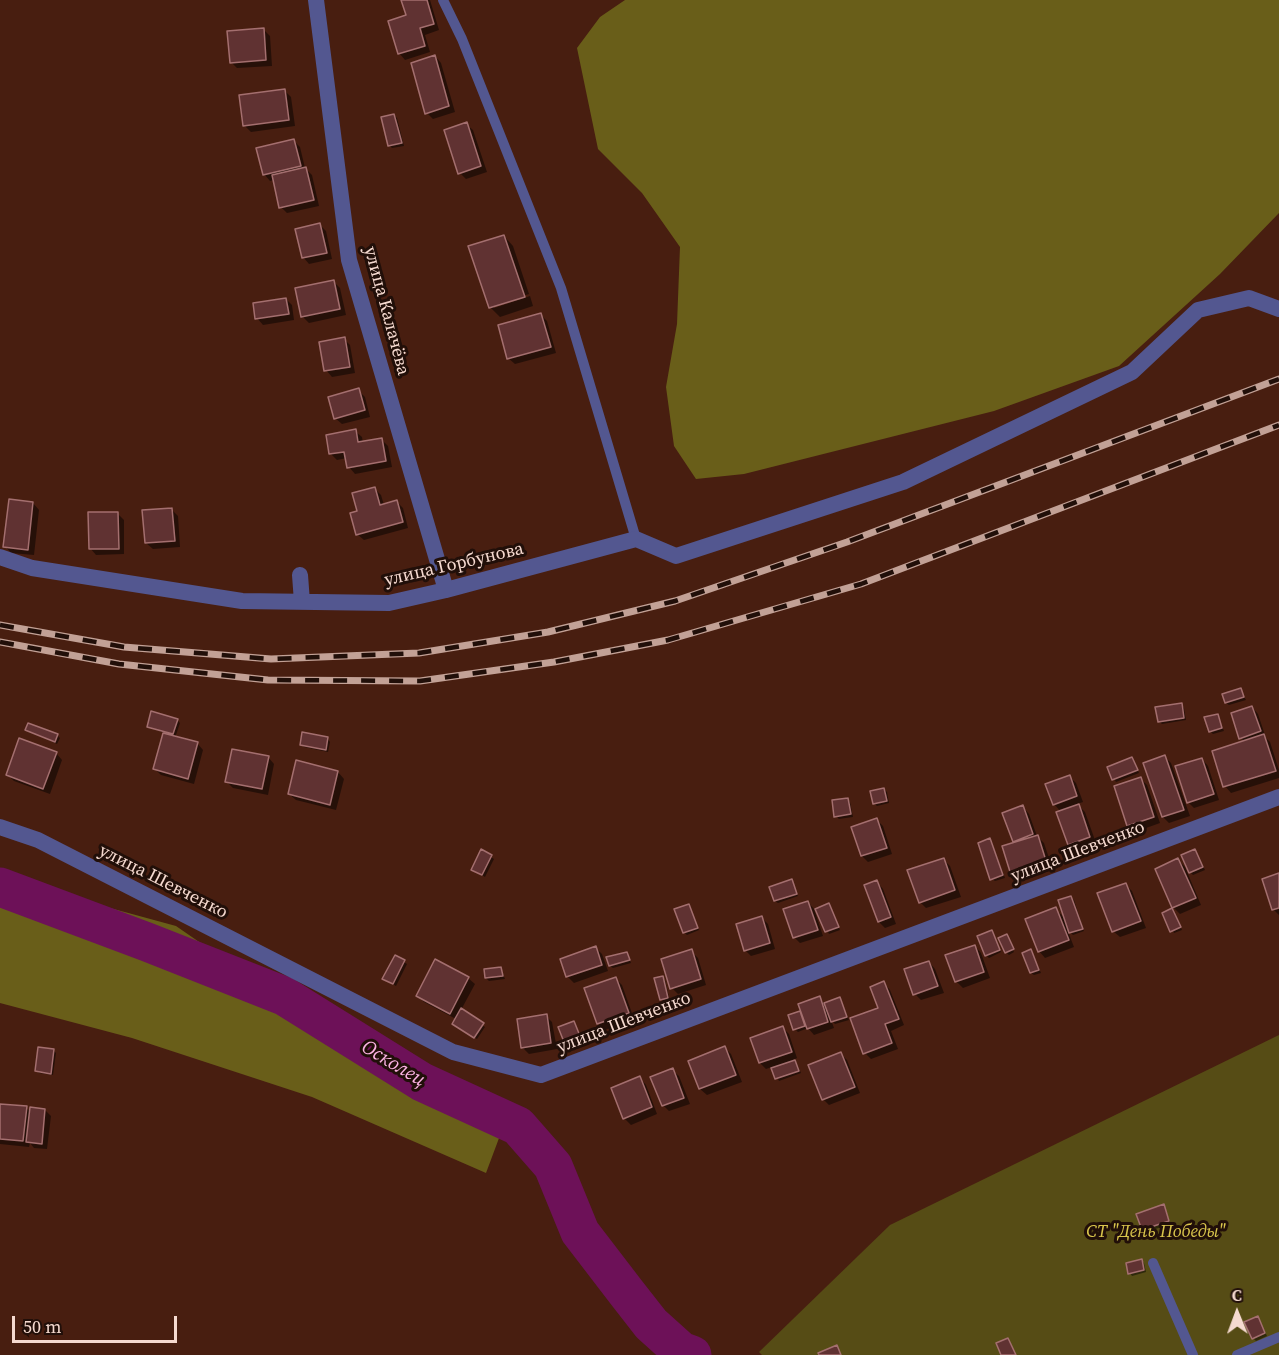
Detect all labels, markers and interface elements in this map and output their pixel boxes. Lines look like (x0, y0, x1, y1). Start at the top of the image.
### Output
street label: улица Калачёва (358, 244, 414, 378)
street label: улица Горбунова (382, 538, 526, 592)
street label: улица Шевченко (1008, 817, 1148, 887)
street label: улица Шевченко (95, 840, 231, 924)
street label: улица Шевченко (554, 988, 694, 1058)
water label: Осколец (357, 1036, 429, 1092)
park label: СТ "День Победы" (1086, 1221, 1226, 1243)
north arrow (1207, 1283, 1267, 1343)
text: С (1232, 1284, 1242, 1306)
scale bar (15, 1304, 180, 1342)
text: 50 m (23, 1314, 61, 1339)

